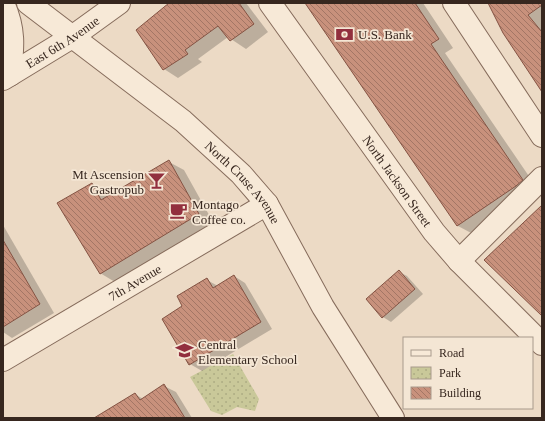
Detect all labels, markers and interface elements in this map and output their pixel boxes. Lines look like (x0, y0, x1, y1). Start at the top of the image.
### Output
street label: East 6th Avenue (23, 13, 102, 71)
bank icon: U.S. Bank (335, 24, 355, 44)
place label: U.S. Bank (358, 27, 412, 42)
street label: North Jackson Street (359, 133, 435, 230)
street label: North Cruse Avenue (202, 138, 283, 226)
place label: Mt Ascension Gastropub (72, 167, 144, 197)
bar icon: Mt Ascension Gastropub (147, 171, 167, 191)
place label: Montago Coffee co. (192, 197, 246, 227)
cafe icon: Montago Coffee co. (169, 201, 189, 221)
street label: 7th Avenue (106, 261, 164, 304)
place label: Central Elementary School (198, 337, 298, 367)
legend (403, 337, 533, 409)
school or university icon: Central Elementary School (175, 341, 195, 361)
text: Road (439, 346, 464, 360)
text: Park (439, 366, 461, 380)
text: Building (439, 386, 481, 400)

